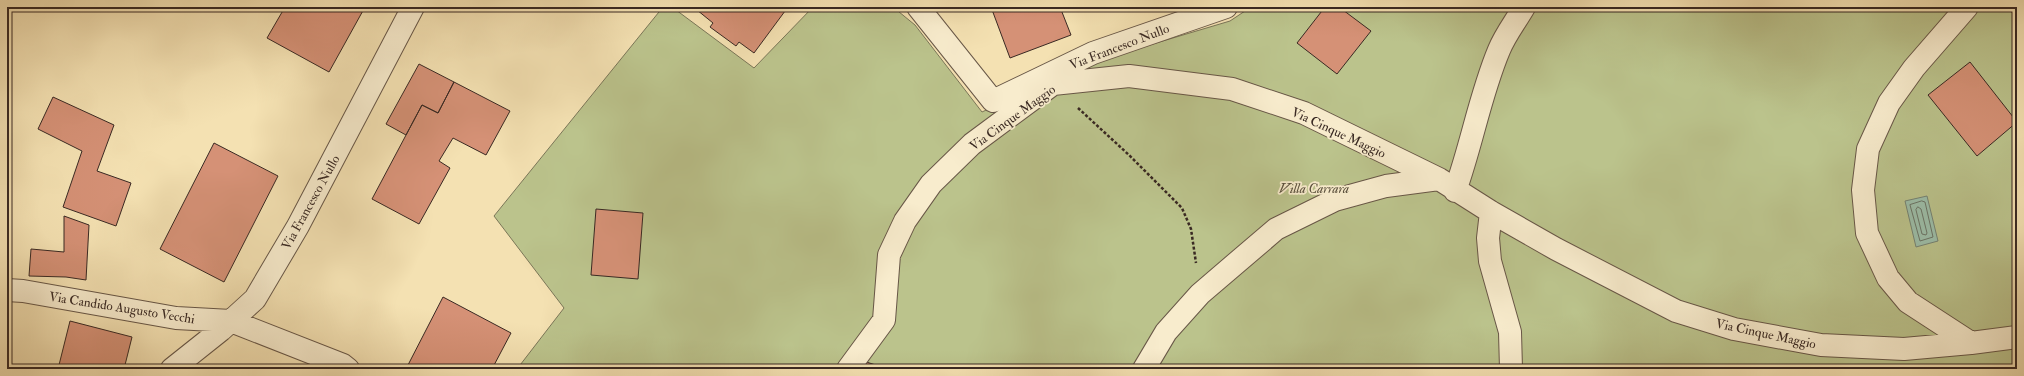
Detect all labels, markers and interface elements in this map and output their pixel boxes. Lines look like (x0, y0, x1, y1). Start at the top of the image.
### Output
street label: Via Francesco Nullo (1067, 21, 1172, 73)
street label: Via Cinque Maggio (967, 81, 1059, 154)
street label: Via Cinque Maggio (1289, 104, 1388, 162)
street label: Via Francesco Nullo (278, 152, 343, 253)
park label: Villa Carrara (1279, 181, 1349, 197)
street label: Via Candido Augusto Vecchi (48, 289, 196, 328)
street label: Via Cinque Maggio (1714, 316, 1817, 352)

